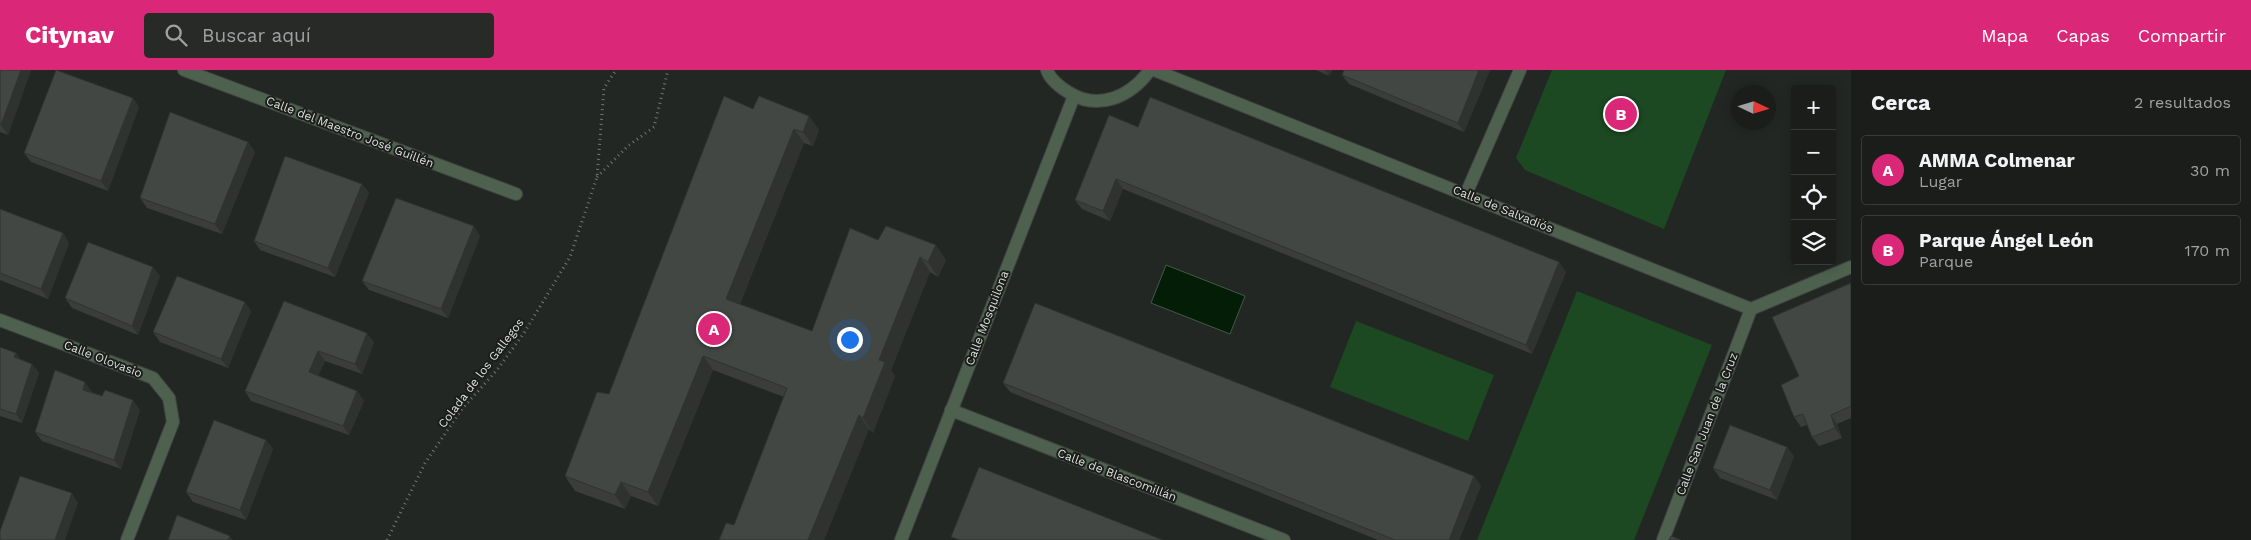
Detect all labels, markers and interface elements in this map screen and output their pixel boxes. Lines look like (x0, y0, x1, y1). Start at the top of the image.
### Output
search box (144, 13, 494, 58)
text: Citynav (25, 21, 114, 49)
icon: search (162, 21, 190, 49)
text: Buscar aquí (202, 24, 311, 47)
text: Mapa (1981, 25, 2028, 46)
text: Capas (2056, 25, 2110, 46)
text: Compartir (2138, 25, 2226, 46)
north arrow (1731, 85, 1776, 130)
map controls (1791, 85, 1836, 265)
button: + (1791, 85, 1836, 130)
text: Cerca (1871, 90, 1930, 115)
text: 2 resultados (2134, 93, 2231, 112)
street label: Calle del Maestro José Guillén (264, 94, 436, 170)
pin: B (1605, 95, 1637, 133)
button: − (1791, 130, 1836, 175)
text: AMMA Colmenar (1919, 149, 2075, 172)
text: A (1883, 161, 1893, 180)
text: 30 m (2190, 161, 2230, 180)
text: Lugar (1919, 172, 1962, 191)
button: locate (1791, 175, 1836, 220)
street label: Calle de Salvadiós (1451, 182, 1555, 236)
button: layers (1791, 220, 1836, 265)
text: Parque Ángel León (1919, 229, 2094, 252)
text: B (1883, 241, 1893, 260)
text: 170 m (2184, 241, 2230, 260)
text: Parque (1919, 252, 1973, 271)
street label: Calle Mosquilona (962, 268, 1012, 367)
pin: A (698, 310, 730, 348)
street label: Colada de los Gallegos (435, 315, 527, 431)
your location (837, 327, 863, 353)
street label: Calle Olovasio (62, 338, 144, 380)
street label: Calle San Juan de la Cruz (1673, 351, 1741, 497)
street label: Calle de Blascomillán (1055, 446, 1179, 504)

